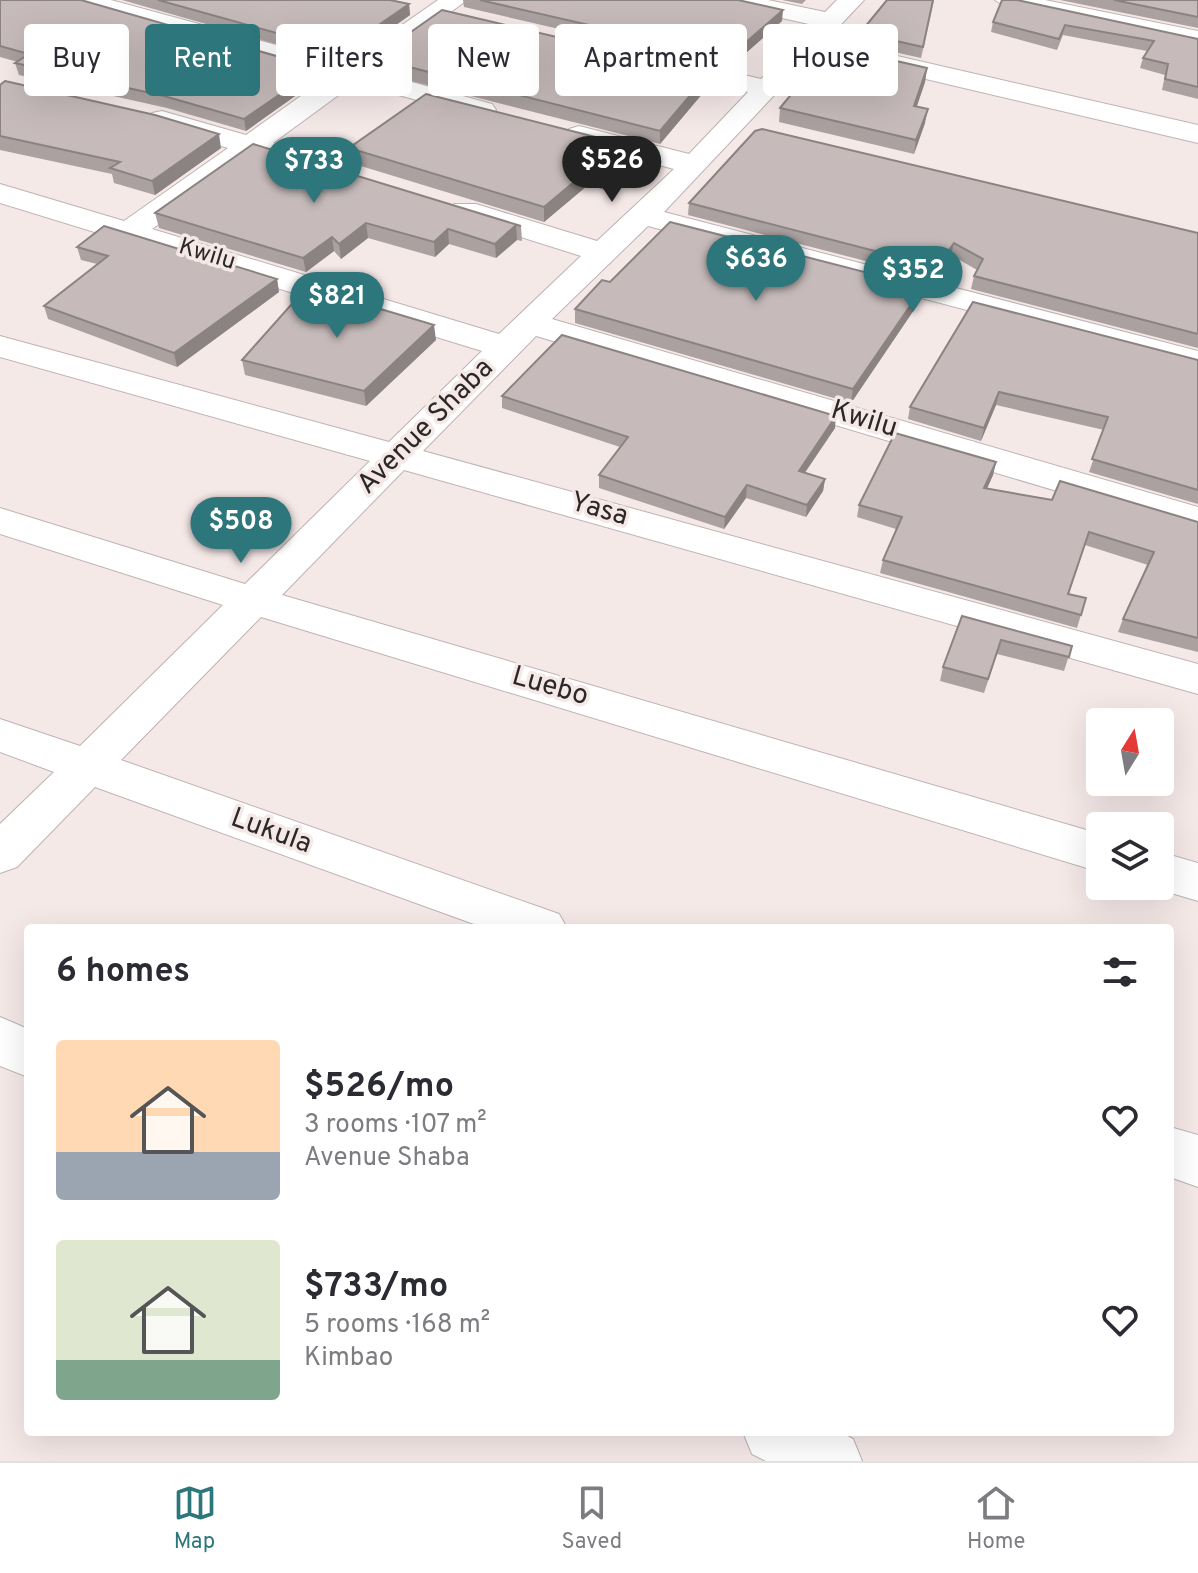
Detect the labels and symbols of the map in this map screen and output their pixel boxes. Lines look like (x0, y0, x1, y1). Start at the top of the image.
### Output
pin: $526 (565, 136, 659, 204)
pin: $733 (267, 137, 361, 205)
street label: Kwilu (175, 232, 239, 278)
pin: $636 (709, 235, 803, 303)
pin: $352 (866, 246, 960, 314)
pin: $821 (290, 272, 384, 340)
street label: Avenue Shaba (350, 351, 502, 503)
street label: Kwilu (826, 393, 902, 447)
street label: Yasa (566, 485, 632, 535)
pin: $508 (194, 497, 288, 565)
street label: Luebo (507, 659, 593, 715)
north arrow (1086, 708, 1174, 796)
street label: Lukula (226, 801, 316, 863)

